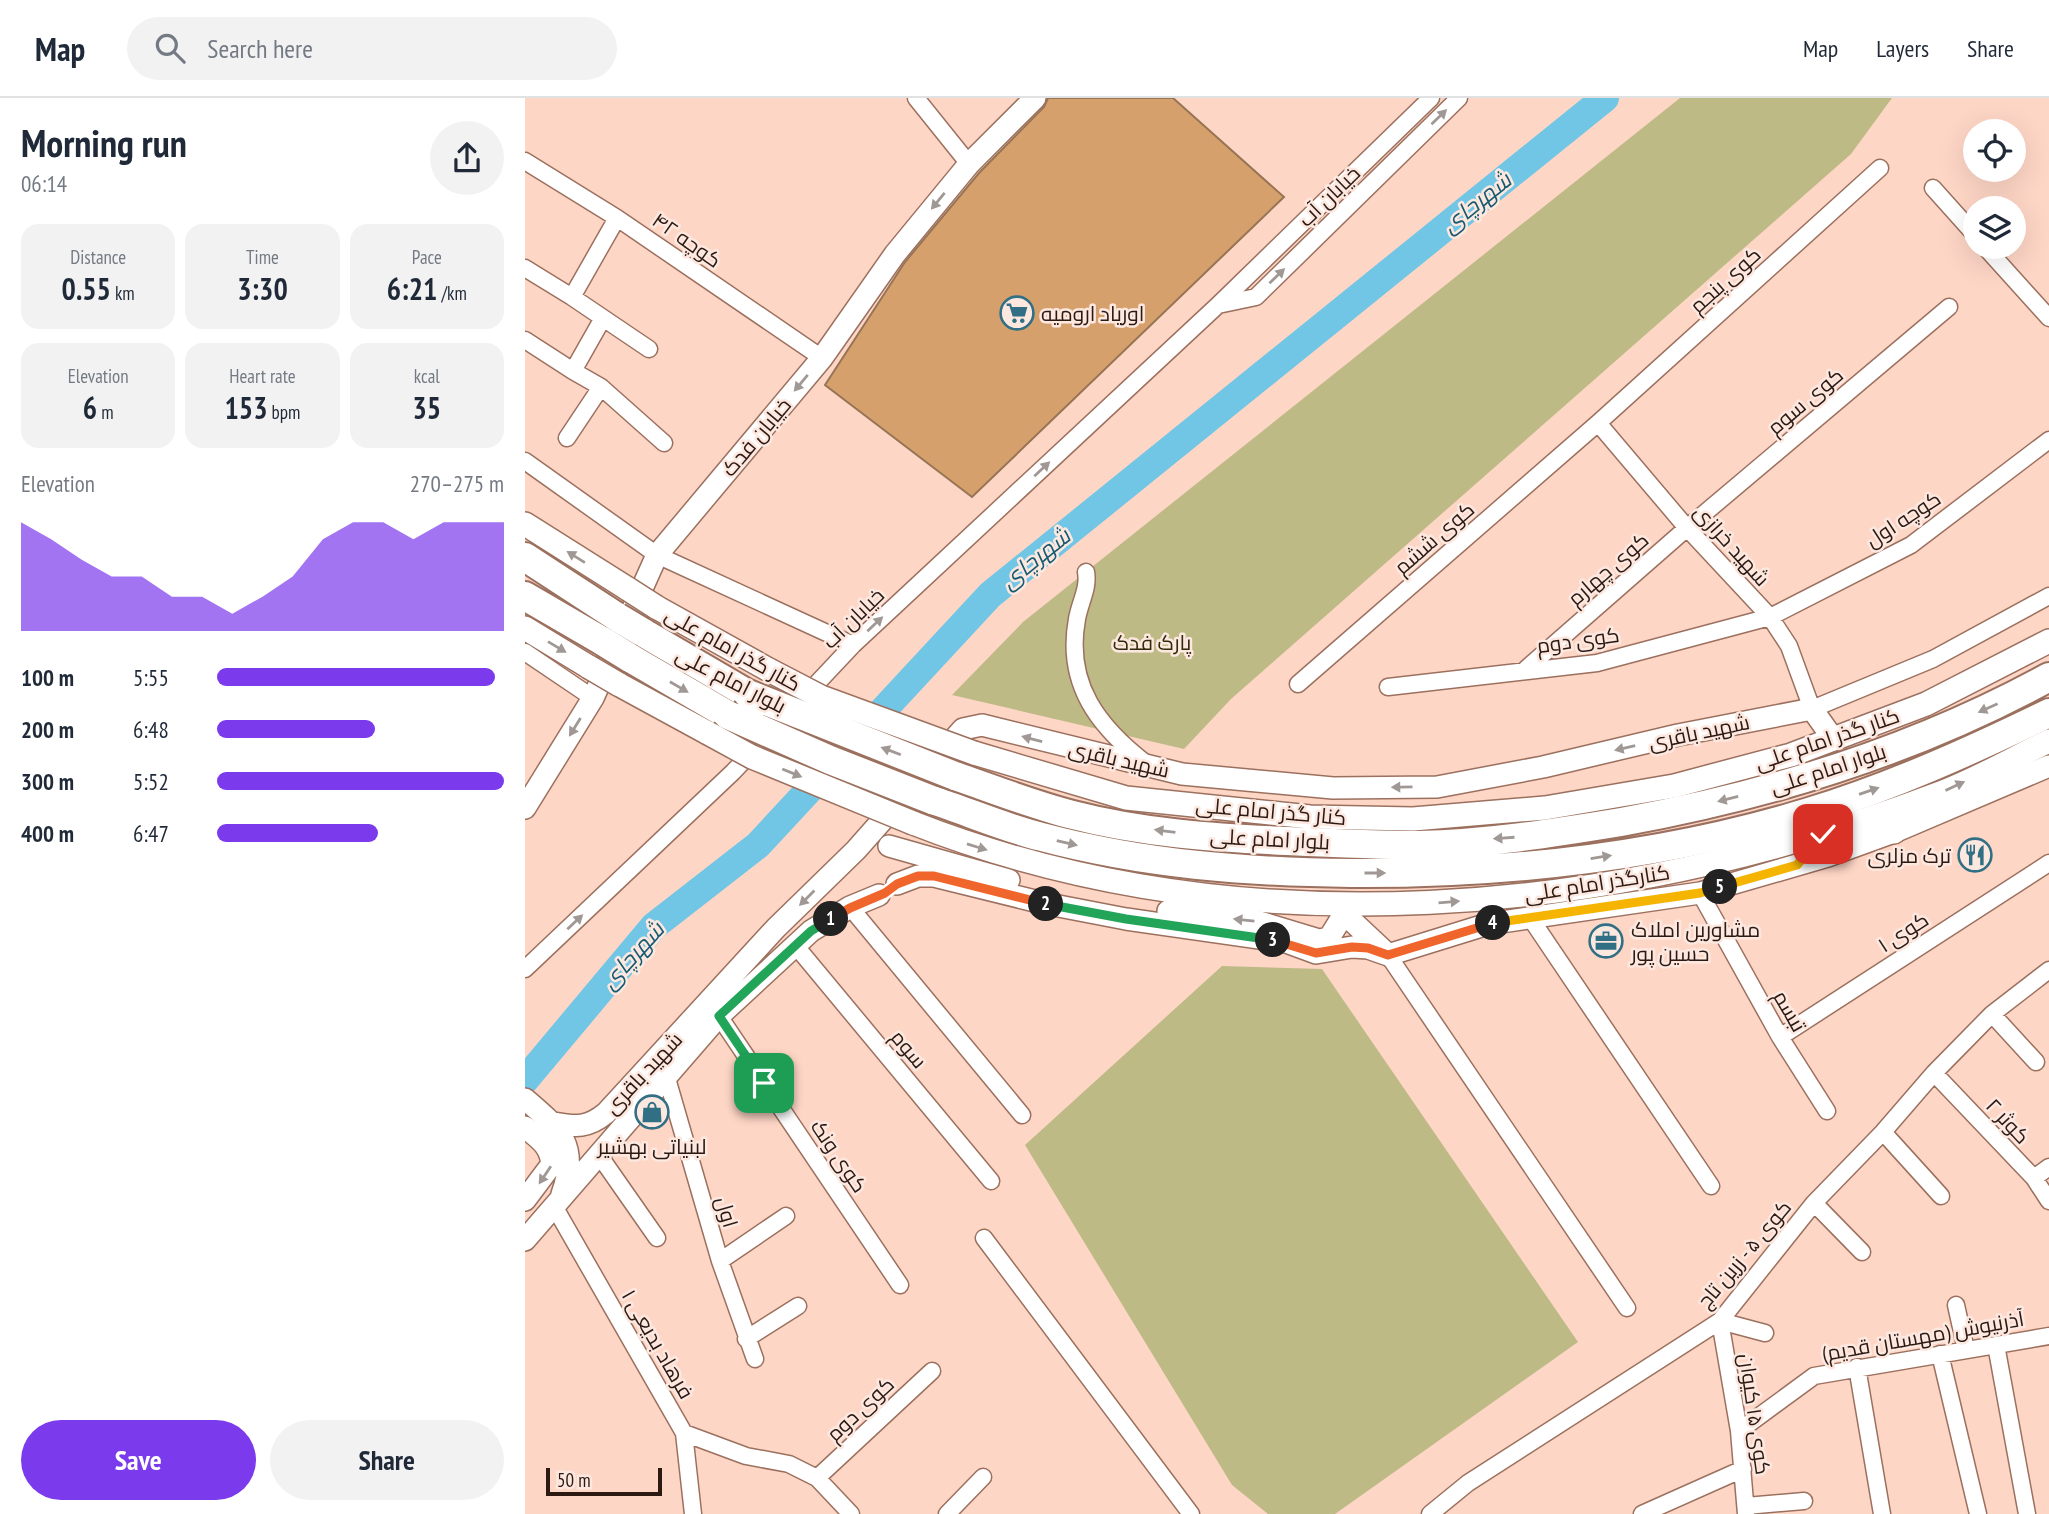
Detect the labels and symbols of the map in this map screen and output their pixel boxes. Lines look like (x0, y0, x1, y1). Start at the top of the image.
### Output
one-way arrow (1431, 109, 1448, 126)
street label: خیابان آب (1292, 160, 1366, 232)
water label: شهرچای (1435, 165, 1519, 240)
one-way arrow (931, 192, 946, 210)
street label: کوچه ۴۲ (647, 206, 727, 274)
street label: کوی پنجم (1684, 241, 1767, 320)
one-way arrow (1268, 269, 1285, 285)
supermarket icon: اوریاد ارومیه (998, 294, 1036, 332)
place label: اوریاد ارومیه (1041, 300, 1144, 327)
street label: کوی سوم (1761, 361, 1849, 441)
one-way arrow (794, 374, 809, 391)
street label: خیابان فدک (715, 392, 797, 482)
one-way arrow (1033, 461, 1050, 477)
street label: کوچه اول (1860, 485, 1946, 554)
street label: کوی ششم (1388, 496, 1480, 581)
street label: شهید خرازی (1688, 498, 1776, 592)
water label: شهرچای (994, 521, 1078, 596)
street label: کوی چهارم (1562, 526, 1655, 612)
one-way arrow (566, 550, 586, 563)
street label: خیابان آب (816, 582, 890, 654)
street label: کنار گذر امام علی (660, 601, 806, 698)
one-way arrow (867, 616, 884, 632)
street label: کوی دوم (1535, 621, 1621, 660)
park label: پارک فدک (1113, 629, 1192, 657)
one-way arrow (547, 641, 566, 654)
street label: بلوار امام علی (671, 641, 791, 720)
one-way arrow (670, 680, 689, 693)
street label: کنار گذر امام علی (1751, 702, 1903, 777)
one-way arrow (1978, 702, 1998, 714)
street label: شهید باقری (1646, 708, 1752, 756)
one-way arrow (569, 717, 581, 736)
one-way arrow (1021, 733, 1043, 744)
street label: شهید باقری (1066, 734, 1172, 784)
street label: بلوار امام علی (1767, 738, 1890, 801)
one-way arrow (1614, 742, 1636, 753)
one-way arrow (880, 745, 901, 756)
one-way arrow (781, 768, 802, 779)
one-way arrow (1945, 780, 1965, 792)
one-way arrow (1391, 781, 1413, 793)
one-way arrow (1859, 785, 1880, 796)
street label: کنار گذر امام علی (1194, 791, 1348, 832)
one-way arrow (1717, 794, 1739, 805)
pin (1793, 804, 1853, 864)
street label: بلوار امام علی (1209, 822, 1331, 857)
one-way arrow (1154, 825, 1176, 836)
one-way arrow (1493, 833, 1515, 844)
restaurant icon: ترک مزلری (1956, 836, 1994, 874)
one-way arrow (1056, 838, 1078, 849)
one-way arrow (967, 842, 988, 852)
place label: ترک مزلری (1868, 842, 1951, 869)
one-way arrow (1590, 851, 1612, 862)
street label: کنارگذر امام علی (1522, 858, 1672, 909)
one-way arrow (1364, 867, 1386, 879)
pin: 5 (1703, 870, 1737, 904)
pin: 2 (1029, 886, 1063, 922)
one-way arrow (799, 889, 816, 905)
one-way arrow (1438, 896, 1460, 907)
pin: 1 (813, 902, 849, 936)
pin: 4 (1475, 906, 1511, 940)
street label: کوی ۱ (1873, 906, 1933, 958)
one-way arrow (566, 913, 583, 930)
water label: شهرچای (594, 914, 672, 996)
one-way arrow (1233, 914, 1255, 925)
place label: مشاورین املاک حسین پور (1630, 916, 1760, 968)
pin: 3 (1255, 922, 1291, 958)
office icon: مشاورین املاک حسین پور (1587, 922, 1625, 960)
street label: تبسم (1767, 985, 1813, 1038)
street label: سوم (884, 1024, 933, 1075)
street label: شهید باقری (598, 1026, 688, 1120)
pin (734, 1053, 794, 1113)
shop icon: لبنیاتی بهشیر (633, 1093, 671, 1131)
street label: کوثر ۲ (1980, 1093, 2036, 1149)
street label: کوی ونک (805, 1114, 873, 1198)
place label: لبنیاتی بهشیر (596, 1133, 707, 1160)
one-way arrow (538, 1165, 551, 1185)
street label: اول (710, 1193, 744, 1231)
street label: کوی ۵ - زرین تاج (1691, 1194, 1798, 1314)
street label: فرهاد بدیعی ۱ (616, 1284, 700, 1404)
street label: آذرنیوش (مهستان قدیم) (1820, 1305, 2027, 1368)
street label: کوی ۱۵ کیوان (1733, 1352, 1777, 1476)
street label: کوی دوم (820, 1371, 900, 1448)
scale bar (546, 1465, 661, 1497)

